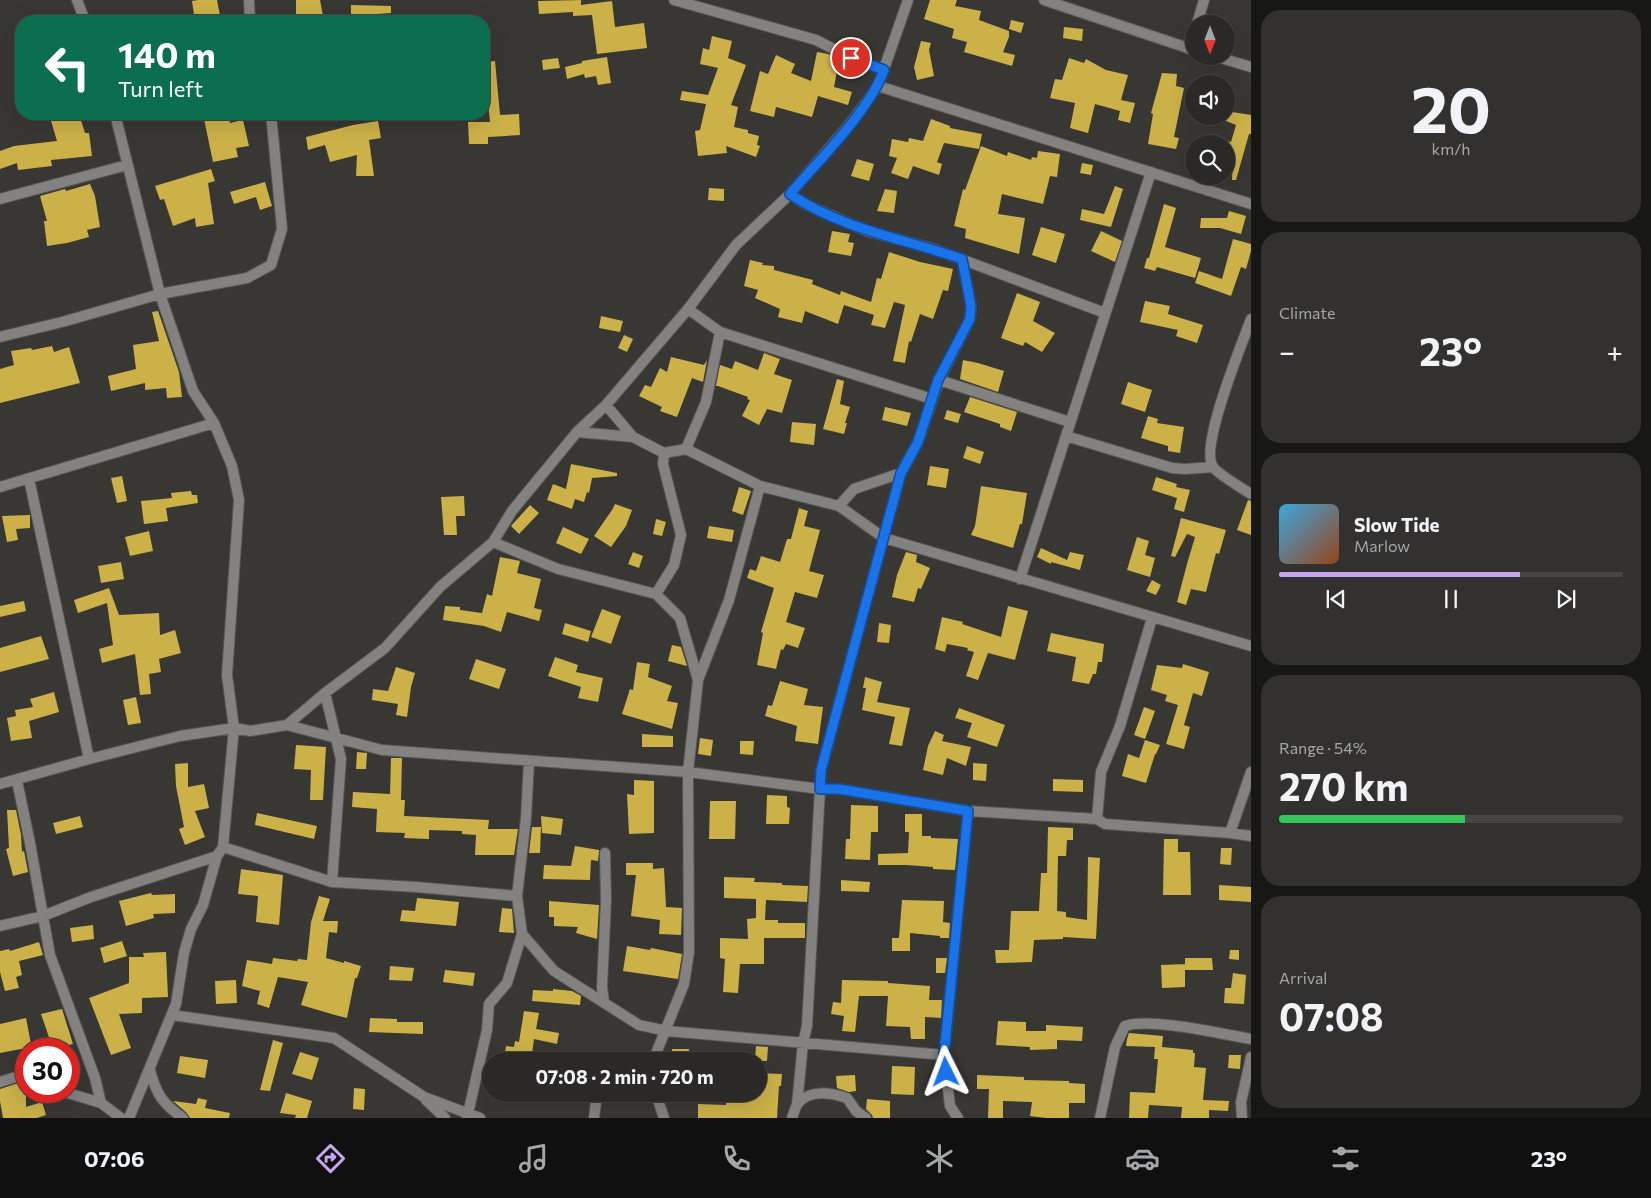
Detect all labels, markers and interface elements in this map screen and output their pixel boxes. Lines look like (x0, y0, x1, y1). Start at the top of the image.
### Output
north arrow (1185, 15, 1235, 65)
map controls (1185, 15, 1235, 185)
text: 140 m (118, 32, 216, 75)
icon: left (35, 35, 100, 100)
pin (830, 37, 872, 79)
icon: arrive (837, 44, 865, 72)
text: 20 (1411, 67, 1491, 146)
text: Turn left (118, 75, 203, 102)
button: sound (1185, 75, 1235, 125)
button: search (1185, 135, 1235, 185)
text: km/h (1432, 139, 1470, 158)
text: Climate (1279, 303, 1335, 322)
text: 23° (1419, 327, 1482, 374)
text: − (1279, 334, 1295, 368)
text: + (1607, 334, 1623, 368)
text: Slow Tide (1354, 513, 1440, 536)
text: Marlow (1354, 536, 1410, 555)
icon: previous (1322, 585, 1350, 613)
icon: pause (1437, 585, 1465, 613)
icon: next (1552, 585, 1580, 613)
text: Range · 54% (1279, 738, 1367, 757)
text: 270 km (1279, 762, 1409, 809)
text: Arrival (1279, 968, 1327, 987)
text: 07:08 (1279, 992, 1384, 1039)
speed limit sign: 30 (15, 1038, 80, 1103)
position arrow (919, 1045, 971, 1097)
text: 07:08 · 2 min · 720 m (535, 1065, 714, 1088)
icon: directions (313, 1141, 348, 1176)
icon: music (516, 1141, 551, 1176)
icon: phone (719, 1141, 754, 1176)
icon: climate (922, 1141, 957, 1176)
icon: car (1125, 1141, 1160, 1176)
icon: filters (1328, 1141, 1363, 1176)
text: 07:06 (84, 1145, 145, 1172)
text: 23° (1531, 1145, 1567, 1172)

